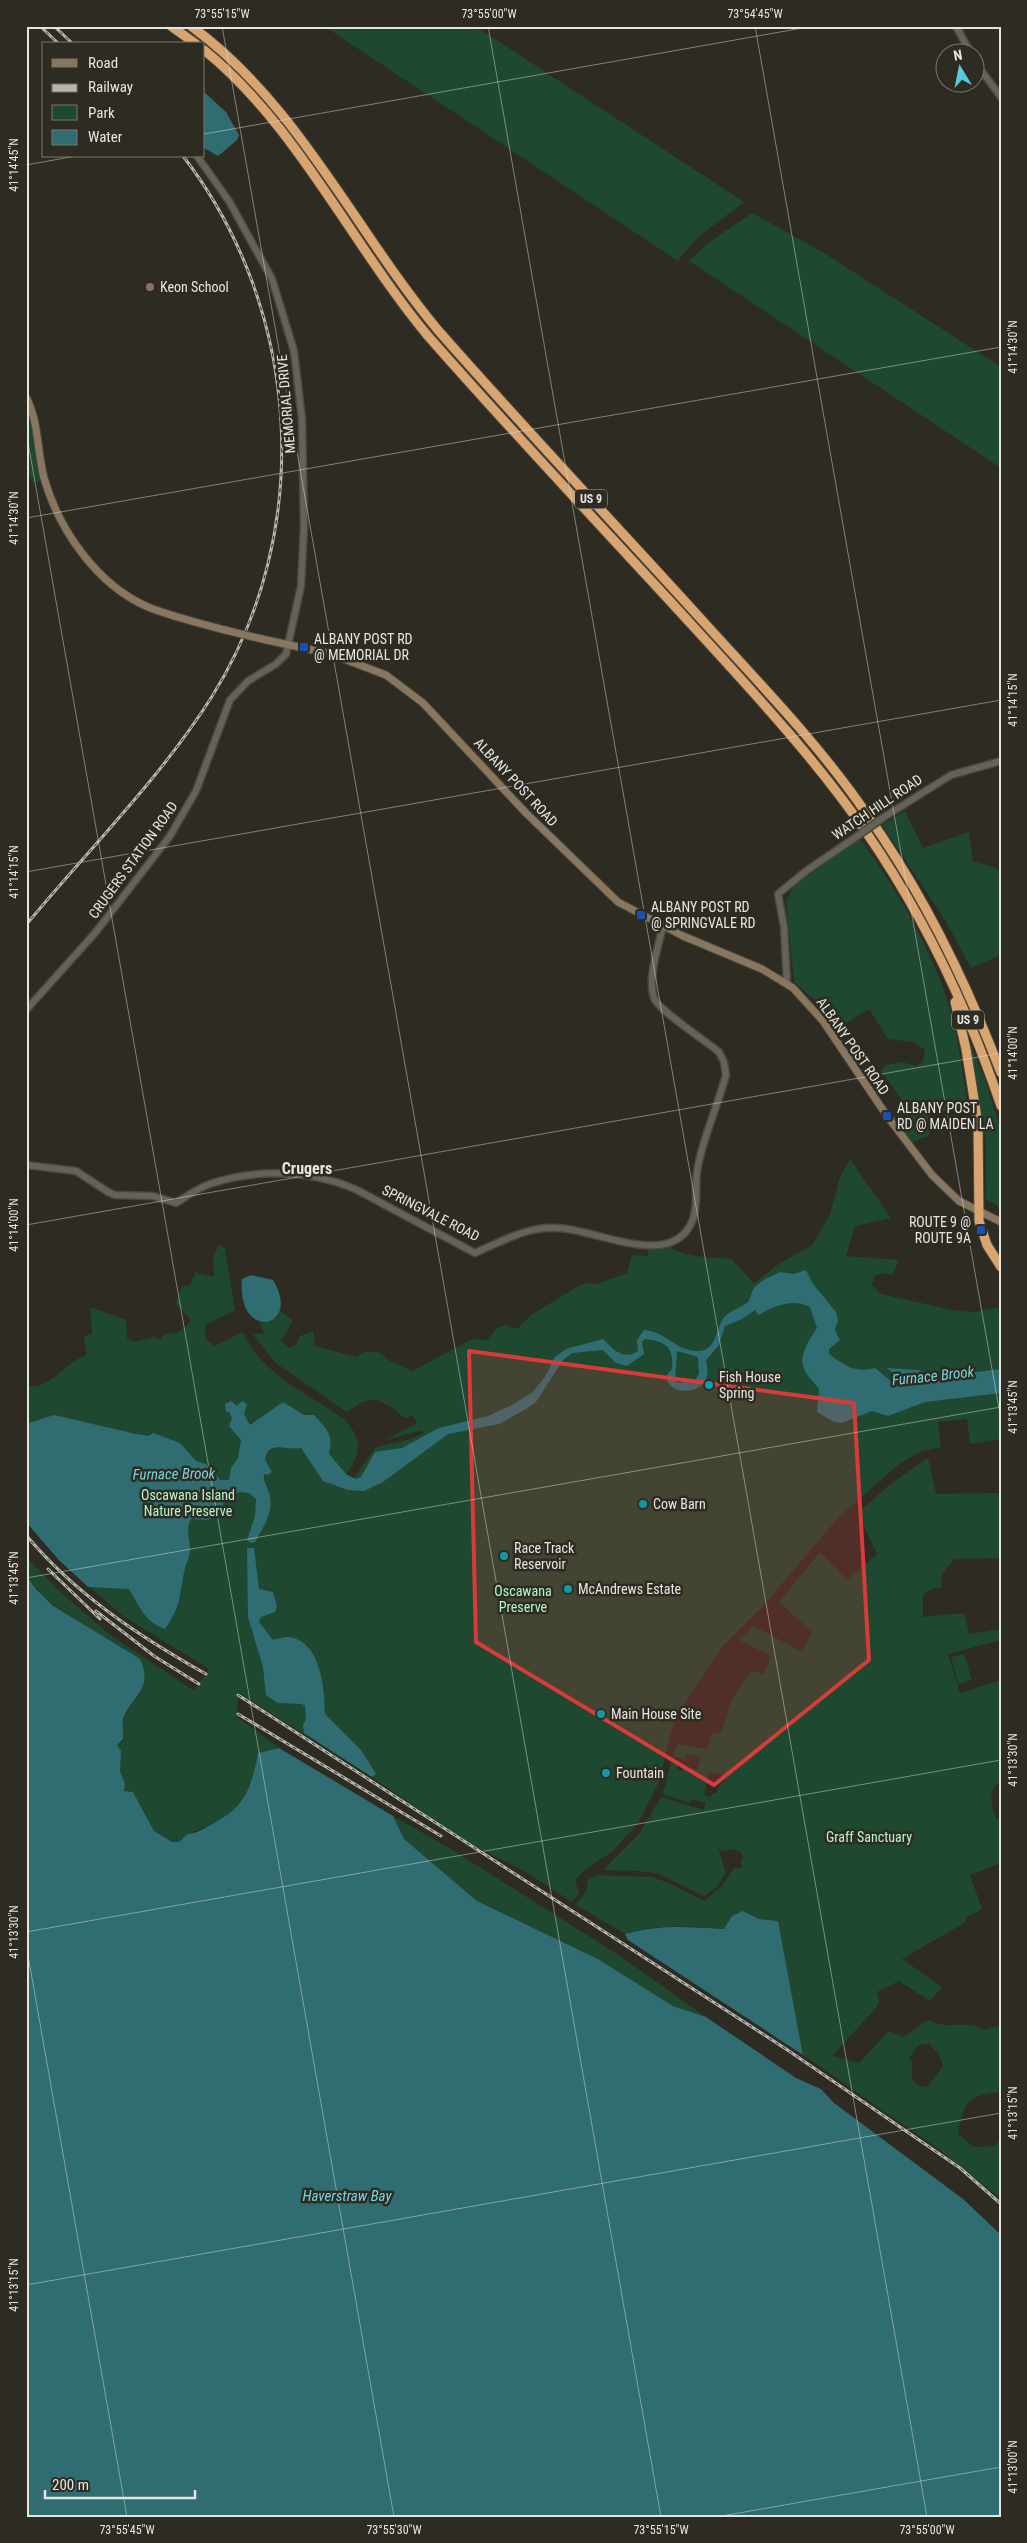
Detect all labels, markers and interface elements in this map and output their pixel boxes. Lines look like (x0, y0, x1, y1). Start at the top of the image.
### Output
text: 73°55'15"W (194, 7, 250, 21)
text: 73°55'00"W (461, 7, 517, 21)
text: 73°54'45"W (727, 7, 783, 21)
legend (42, 42, 205, 158)
north arrow (934, 42, 984, 92)
text: N (952, 47, 963, 64)
text: Road (88, 54, 118, 72)
text: Railway (88, 78, 133, 96)
text: Park (88, 104, 115, 122)
text: Water (88, 128, 123, 146)
text: 41°14'45"N (7, 138, 21, 192)
place label: Keon School (160, 279, 229, 295)
marker: Keon School (144, 281, 156, 293)
text: 41°14'30"N (1006, 320, 1020, 374)
street label: MEMORIAL DRIVE (274, 354, 298, 454)
road number: US 9 (575, 489, 607, 508)
text: 41°14'30"N (7, 491, 21, 545)
place label: ALBANY POST RD @ MEMORIAL DR (314, 631, 413, 663)
marker: ALBANY POST RD @ MEMORIAL DR (298, 641, 310, 653)
text: 41°14'15"N (1006, 673, 1020, 727)
street label: ALBANY POST ROAD (471, 735, 561, 829)
street label: WATCH HILL ROAD (829, 771, 925, 843)
street label: CRUGERS STATION ROAD (85, 798, 181, 922)
text: 41°14'15"N (7, 845, 21, 899)
place label: ALBANY POST RD @ SPRINGVALE RD (651, 899, 756, 931)
marker: ALBANY POST RD @ SPRINGVALE RD (635, 909, 647, 921)
street label: ALBANY POST ROAD (813, 994, 893, 1098)
road number: US 9 (952, 1010, 984, 1030)
text: 41°14'00"N (1006, 1026, 1020, 1080)
place label: ALBANY POST RD @ MAIDEN LA (897, 1100, 994, 1132)
marker: ALBANY POST RD @ MAIDEN LA (881, 1110, 893, 1122)
district label: Crugers (282, 1159, 332, 1178)
street label: SPRINGVALE ROAD (380, 1182, 482, 1244)
text: 41°14'00"N (7, 1198, 21, 1252)
place label: ROUTE 9 @ ROUTE 9A (909, 1214, 971, 1246)
marker: ROUTE 9 @ ROUTE 9A (975, 1224, 987, 1236)
water label: Furnace Brook (891, 1363, 975, 1389)
place label: Fish House Spring (719, 1369, 781, 1401)
marker: Fish House Spring (703, 1379, 715, 1391)
text: 41°13'45"N (1006, 1380, 1020, 1434)
water label: Furnace Brook (133, 1464, 216, 1484)
park label: Oscawana Island Nature Preserve (141, 1487, 235, 1519)
place label: Cow Barn (653, 1496, 706, 1512)
marker: Cow Barn (637, 1498, 649, 1510)
place label: Race Track Reservoir (514, 1540, 575, 1572)
marker: Race Track Reservoir (498, 1550, 510, 1562)
text: 41°13'45"N (7, 1551, 21, 1605)
place label: McAndrews Estate (578, 1581, 682, 1597)
park label: Oscawana Preserve (494, 1583, 552, 1615)
marker: McAndrews Estate (562, 1583, 574, 1595)
place label: Main House Site (611, 1706, 702, 1722)
marker: Main House Site (595, 1708, 607, 1720)
text: 41°13'30"N (1006, 1733, 1020, 1787)
place label: Fountain (616, 1765, 664, 1781)
marker: Fountain (600, 1767, 612, 1779)
park label: Graff Sanctuary (826, 1829, 912, 1845)
text: 41°13'30"N (7, 1905, 21, 1959)
text: 41°13'15"N (1006, 2086, 1020, 2140)
water label: Haverstraw Bay (302, 2187, 392, 2205)
text: 41°13'15"N (7, 2258, 21, 2312)
text: 41°13'00"N (1006, 2440, 1020, 2494)
scale bar (45, 2468, 195, 2500)
text: 200 m (52, 2476, 89, 2494)
text: 73°55'45"W (99, 2523, 155, 2537)
text: 73°55'30"W (366, 2523, 422, 2537)
text: 73°55'15"W (633, 2523, 689, 2537)
text: 73°55'00"W (899, 2523, 955, 2537)

